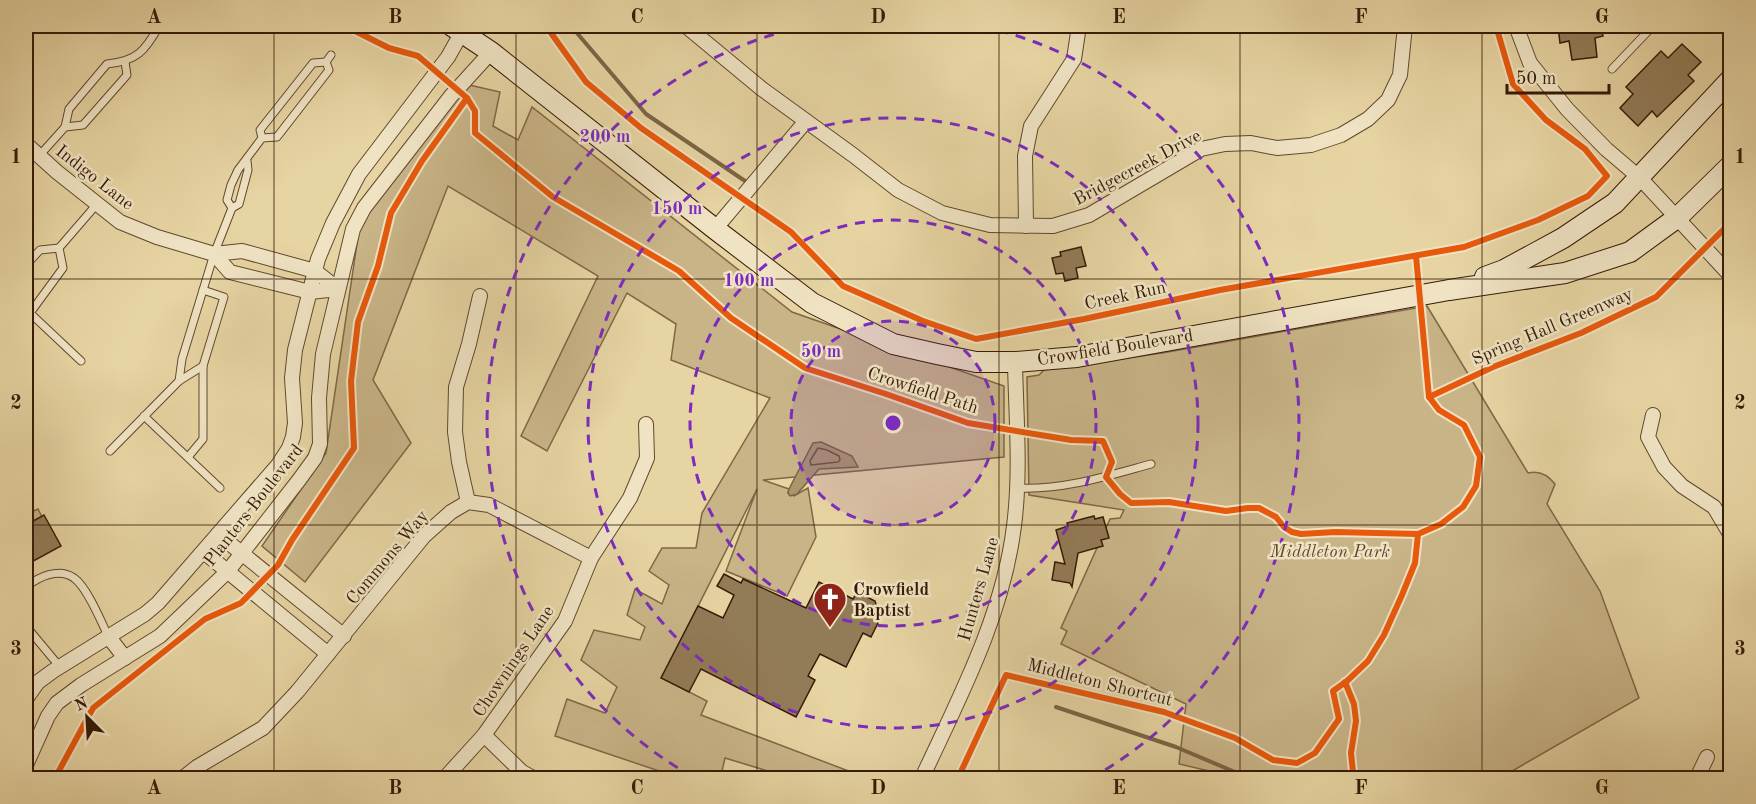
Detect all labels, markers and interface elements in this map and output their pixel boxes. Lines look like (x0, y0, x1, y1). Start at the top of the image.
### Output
text: A (146, 8, 162, 28)
text: B (388, 8, 402, 28)
text: C (630, 8, 644, 28)
text: D (870, 8, 886, 28)
text: E (1112, 8, 1126, 28)
text: F (1354, 8, 1368, 28)
text: G (1595, 8, 1609, 28)
scale bar (1507, 57, 1609, 95)
text: 50 m (1516, 70, 1556, 88)
street label: Bridgecreek Drive (1071, 127, 1204, 209)
text: 200 m (580, 128, 630, 146)
street label: Indigo Lane (52, 142, 137, 214)
text: 1 (10, 148, 22, 168)
text: 1 (1734, 148, 1746, 168)
text: 150 m (652, 200, 702, 218)
text: 100 m (724, 272, 774, 290)
street label: Creek Run (1083, 279, 1168, 313)
street label: Spring Hall Greenway (1469, 285, 1636, 369)
street label: Crowfield Boulevard (1036, 327, 1195, 369)
text: 50 m (801, 343, 841, 361)
street label: Crowfield Path (865, 365, 981, 417)
text: 2 (10, 394, 22, 414)
text: 2 (1734, 394, 1746, 414)
centre of rings (883, 413, 903, 433)
street label: Planters Boulevard (201, 441, 307, 570)
street label: Commons Way (343, 507, 433, 608)
street label: Hunters Lane (956, 535, 1002, 643)
park label: Middleton Park (1269, 543, 1390, 561)
church icon: Crowfield Baptist (812, 581, 848, 628)
place label: Crowfield Baptist (853, 581, 930, 620)
street label: Chownings Lane (470, 603, 558, 721)
text: 3 (10, 640, 22, 660)
text: 3 (1734, 640, 1746, 660)
street label: Middleton Shortcut (1025, 656, 1174, 710)
north arrow (57, 687, 117, 747)
text: N (73, 695, 91, 715)
text: A (146, 779, 162, 799)
text: B (388, 779, 402, 799)
text: C (630, 779, 644, 799)
text: D (870, 779, 886, 799)
text: E (1112, 779, 1126, 799)
text: F (1354, 779, 1368, 799)
text: G (1595, 779, 1609, 799)

